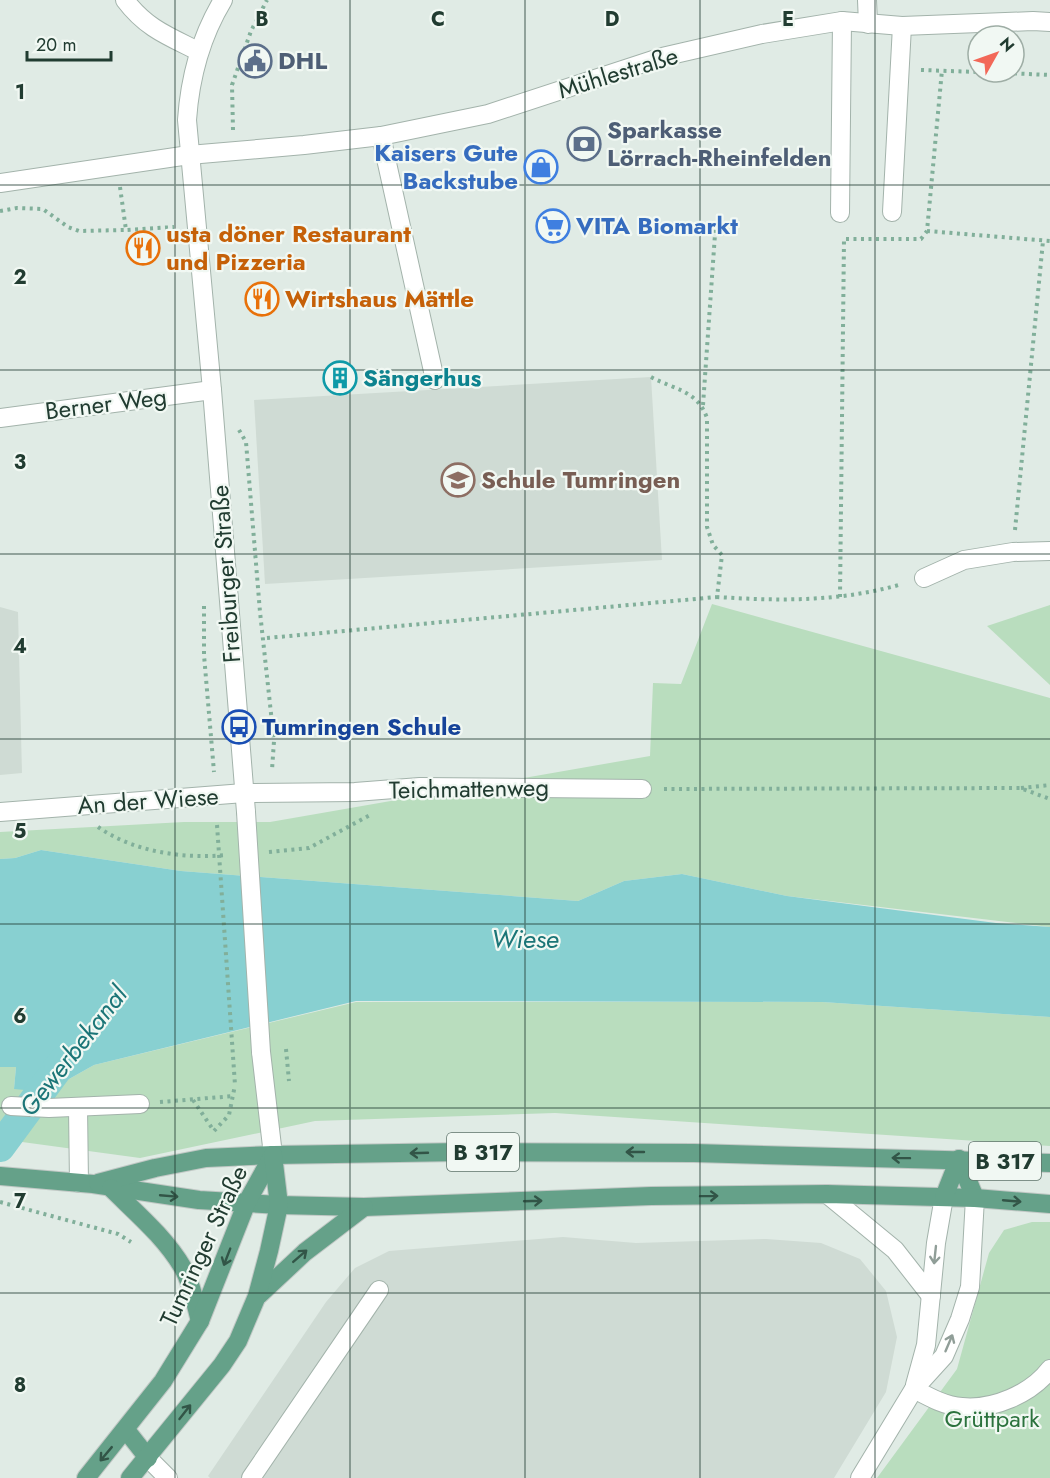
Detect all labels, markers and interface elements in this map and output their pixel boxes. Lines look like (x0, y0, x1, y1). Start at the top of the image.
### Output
text: B (255, 5, 269, 34)
text: C (431, 5, 445, 34)
text: D (605, 5, 619, 34)
text: E (782, 5, 794, 34)
scale bar (27, 24, 111, 62)
north arrow (966, 24, 1026, 84)
text: 20 m (36, 32, 76, 58)
text: N (994, 32, 1020, 57)
street label: Mühlestraße (554, 38, 682, 107)
public building icon: DHL (237, 43, 273, 79)
place label: DHL (278, 43, 327, 78)
text: 1 (15, 78, 25, 107)
place label: Sparkasse Lörrach-Rheinfelden (607, 112, 832, 175)
bank icon: Sparkasse Lörrach-Rheinfelden (566, 126, 602, 162)
place label: Kaisers Gute Backstube (374, 135, 518, 198)
shop icon: Kaisers Gute Backstube (523, 149, 559, 185)
supermarket icon: VITA Biomarkt (535, 208, 571, 244)
place label: VITA Biomarkt (575, 208, 738, 243)
place label: usta döner Restaurant und Pizzeria (166, 216, 411, 279)
restaurant icon: usta döner Restaurant und Pizzeria (125, 230, 161, 266)
text: 2 (13, 263, 27, 292)
restaurant icon: Wirtshaus Mättle (244, 281, 280, 317)
place label: Wirtshaus Mättle (285, 281, 474, 316)
building icon: Sängerhus (322, 360, 358, 396)
place label: Sängerhus (363, 360, 482, 395)
street label: Berner Weg (43, 379, 169, 428)
text: 3 (14, 448, 26, 477)
school or university icon: Schule Tumringen (440, 462, 476, 498)
place label: Schule Tumringen (481, 462, 680, 497)
street label: Freiburger Straße (202, 484, 249, 664)
text: 4 (13, 632, 27, 661)
bus stop icon: Tumringen Schule (221, 709, 257, 745)
place label: Tumringen Schule (262, 709, 461, 744)
street label: Teichmattenweg (389, 770, 549, 807)
street label: An der Wiese (76, 778, 220, 823)
text: 5 (14, 817, 27, 846)
water label: Wiese (491, 920, 559, 958)
water label: Gewerbekanal (10, 977, 137, 1125)
text: 6 (13, 1002, 27, 1031)
road number: B 317 (447, 1133, 519, 1171)
road number: B 317 (969, 1142, 1041, 1180)
one-way arrow (626, 1146, 646, 1158)
one-way arrow (410, 1147, 430, 1159)
one-way arrow (891, 1152, 911, 1163)
street label: Tumringer Straße (151, 1160, 256, 1332)
text: 7 (14, 1187, 27, 1216)
one-way arrow (699, 1190, 719, 1202)
one-way arrow (158, 1191, 178, 1202)
one-way arrow (523, 1195, 543, 1206)
one-way arrow (1002, 1196, 1022, 1207)
one-way arrow (929, 1245, 940, 1264)
one-way arrow (220, 1247, 231, 1266)
one-way arrow (292, 1249, 307, 1263)
one-way arrow (944, 1334, 955, 1353)
text: 8 (14, 1371, 26, 1400)
park label: Grüttpark (945, 1401, 1040, 1436)
one-way arrow (178, 1404, 191, 1420)
one-way arrow (99, 1446, 113, 1461)

